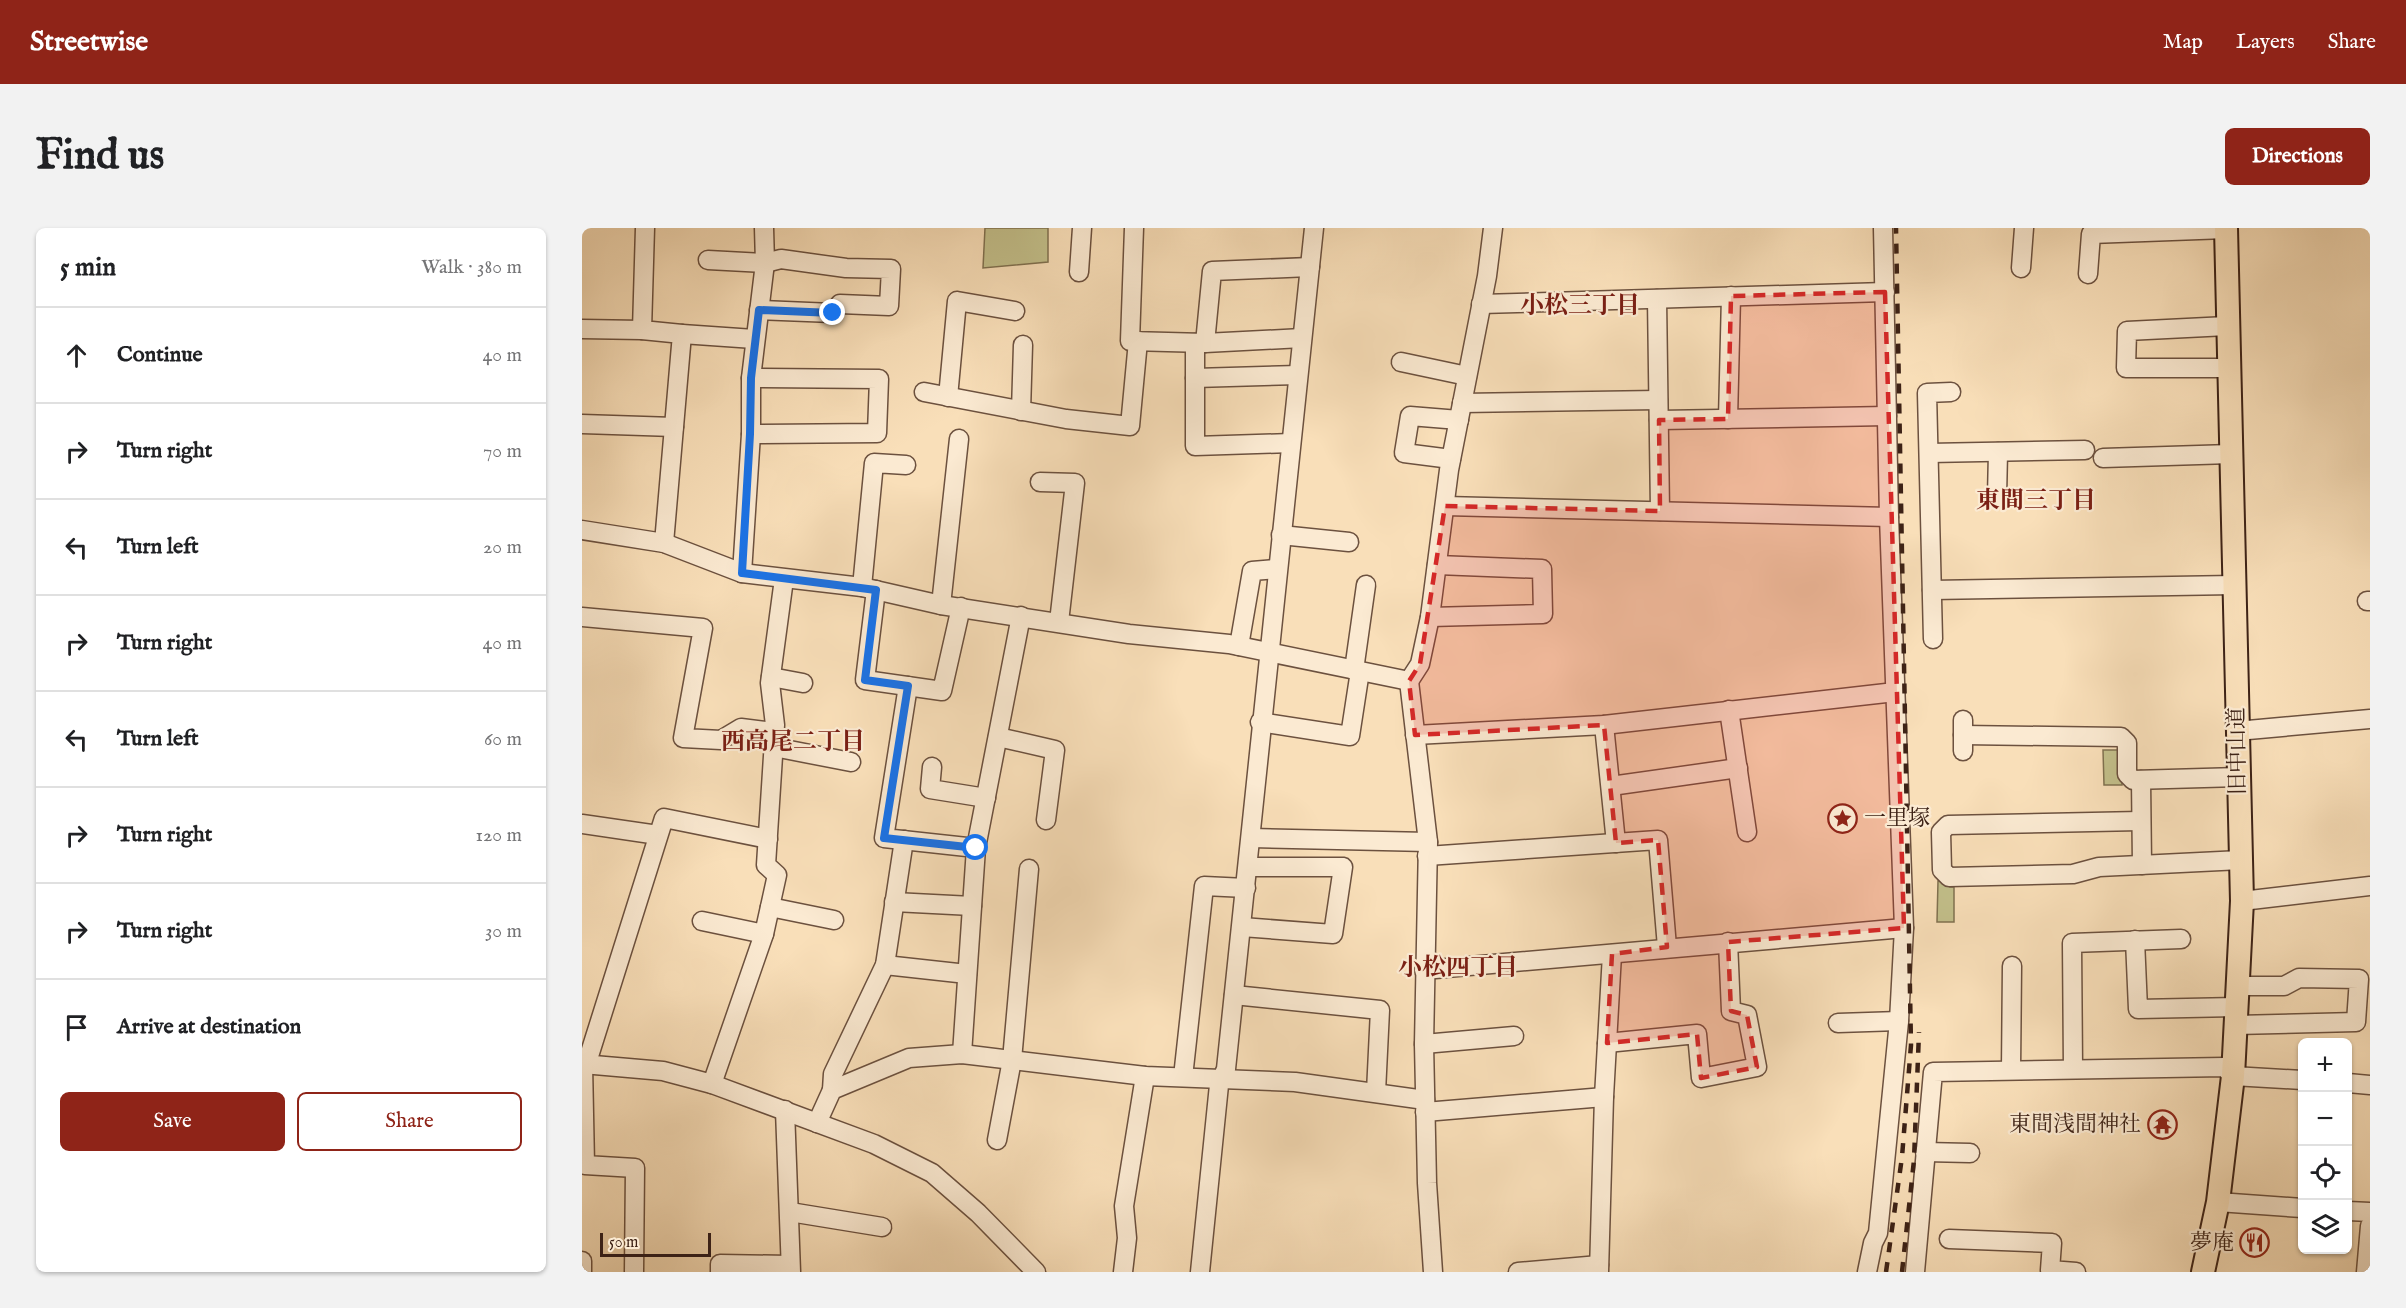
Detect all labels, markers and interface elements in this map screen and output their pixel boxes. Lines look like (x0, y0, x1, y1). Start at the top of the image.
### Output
text: Streetwise (30, 25, 148, 60)
text: Map (2163, 29, 2203, 56)
text: Layers (2236, 29, 2295, 56)
text: Share (2328, 29, 2376, 56)
button: Directions (2225, 128, 2370, 185)
text: Find us (36, 130, 164, 183)
text: 5 min (60, 251, 116, 284)
text: Walk · 380 m (421, 255, 522, 280)
district label: 小松三丁目 (1520, 291, 1640, 322)
route end (819, 299, 845, 325)
icon: ahead (60, 339, 93, 372)
text: Continue (117, 341, 203, 369)
text: 40 m (483, 343, 522, 368)
icon: right (60, 435, 93, 468)
text: Turn right (117, 437, 212, 465)
text: 70 m (483, 439, 522, 464)
district label: 東間三丁目 (1976, 486, 2096, 517)
icon: left (60, 531, 93, 564)
text: Turn left (117, 533, 199, 561)
text: 20 m (483, 535, 522, 560)
icon: right (60, 627, 93, 660)
text: Turn right (117, 629, 212, 657)
text: 40 m (483, 631, 522, 656)
street label: 旧中山道 (2223, 707, 2253, 795)
icon: left (60, 723, 93, 756)
text: Turn left (117, 725, 199, 753)
text: 60 m (484, 727, 522, 752)
district label: 西高尾二丁目 (721, 727, 865, 758)
place icon: 一里塚 (1827, 803, 1859, 835)
place label: 一里塚 (1864, 805, 1930, 833)
icon: right (60, 819, 93, 852)
text: Turn right (117, 821, 212, 849)
text: 120 m (476, 823, 522, 848)
route start (962, 834, 988, 860)
icon: right (60, 915, 93, 948)
text: Turn right (117, 917, 212, 945)
text: 30 m (485, 919, 522, 944)
district label: 小松四丁目 (1398, 953, 1518, 984)
icon: arrive (60, 1011, 93, 1044)
text: Arrive at destination (117, 1013, 301, 1041)
map controls (2298, 1038, 2352, 1254)
button: + (2298, 1038, 2352, 1092)
button: Save (60, 1092, 285, 1151)
button: Share (297, 1092, 522, 1151)
button: − (2298, 1092, 2352, 1146)
temple icon: 東間浅間神社 (2146, 1109, 2178, 1141)
place label: 東間浅間神社 (2009, 1111, 2141, 1139)
button: locate (2298, 1146, 2352, 1200)
button: layers (2298, 1200, 2352, 1254)
restaurant icon: 夢庵 (2239, 1227, 2271, 1259)
place label: 夢庵 (2190, 1229, 2234, 1257)
scale bar (600, 1230, 711, 1258)
text: 50 m (609, 1233, 638, 1253)

